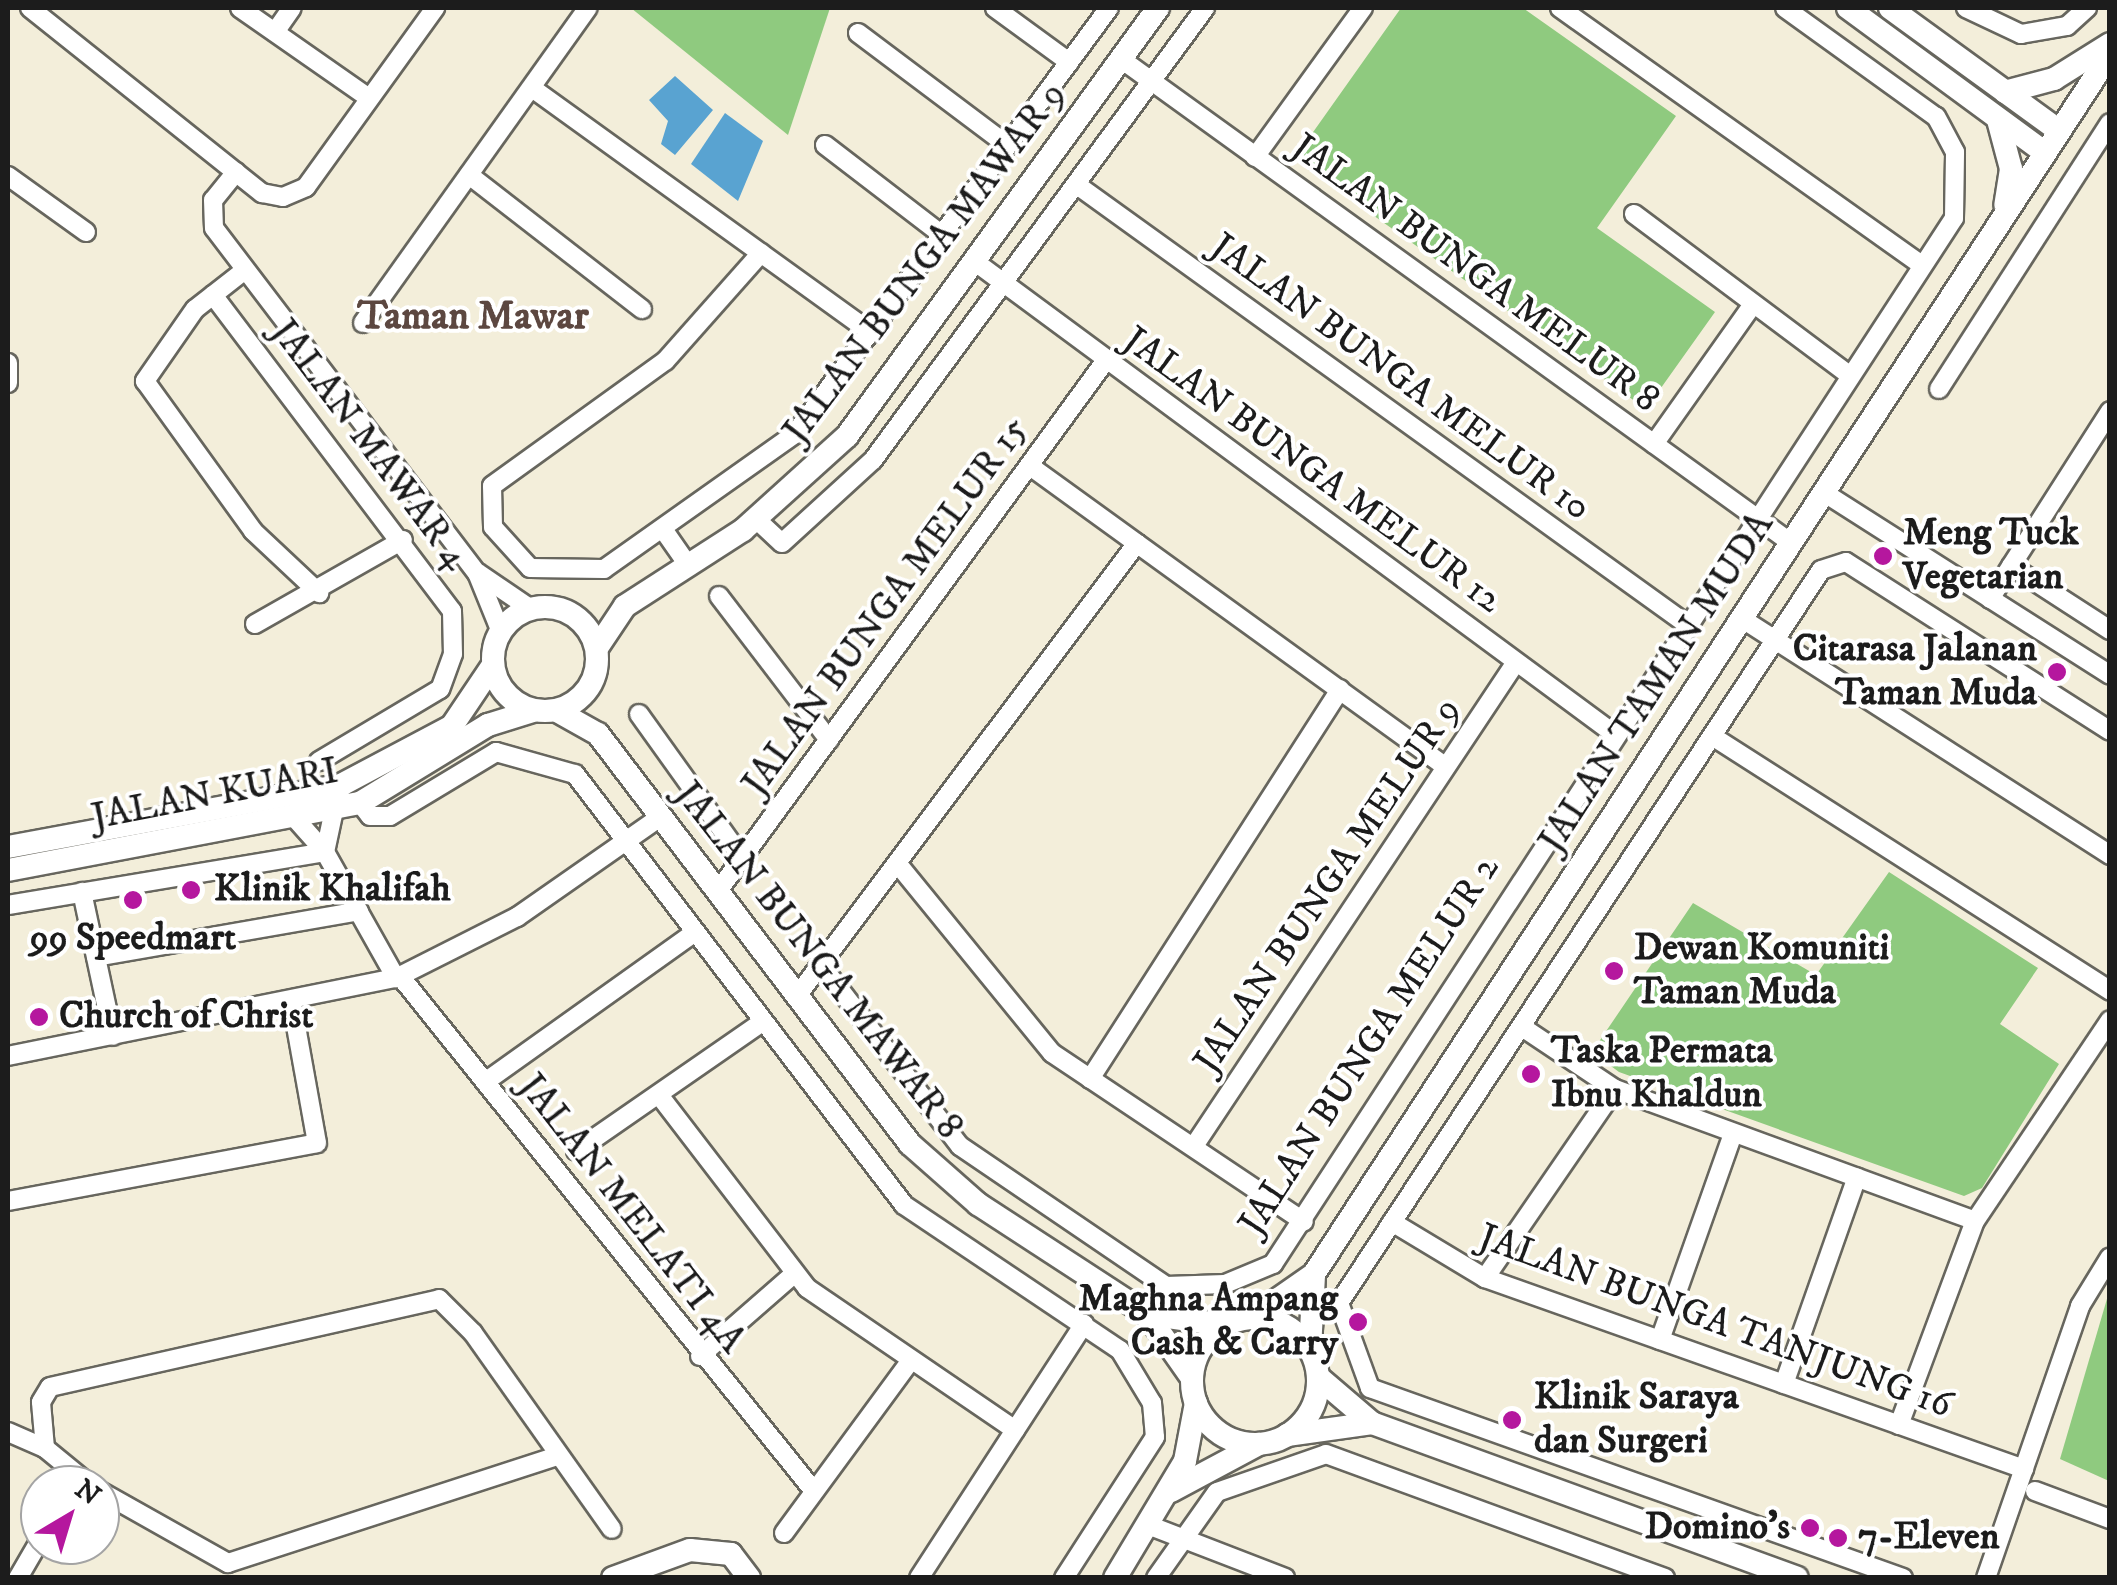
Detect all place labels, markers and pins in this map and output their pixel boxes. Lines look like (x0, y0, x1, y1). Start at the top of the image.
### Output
place label: Meng Tuck Vegetarian (1903, 511, 2079, 600)
marker: Meng Tuck Vegetarian (1872, 545, 1894, 567)
place label: Citarasa Jalanan Taman Muda (1793, 627, 2037, 716)
marker: Citarasa Jalanan Taman Muda (2046, 661, 2068, 683)
place label: Klinik Khalifah (214, 867, 451, 913)
marker: Klinik Khalifah (178, 877, 204, 903)
marker: 99 Speedmart (122, 889, 144, 911)
place label: 99 Speedmart (30, 916, 236, 962)
place label: Dewan Komuniti Taman Muda (1634, 926, 1889, 1016)
marker: Dewan Komuniti Taman Muda (1603, 960, 1625, 982)
place label: Church of Christ (59, 994, 313, 1040)
marker: Church of Christ (28, 1006, 50, 1028)
place label: Taska Permata Ibnu Khaldun (1551, 1029, 1773, 1118)
marker: Taska Permata Ibnu Khaldun (1520, 1063, 1542, 1085)
place label: Maghna Ampang Cash & Carry (1078, 1277, 1338, 1366)
marker: Maghna Ampang Cash & Carry (1347, 1311, 1369, 1333)
place label: Klinik Saraya dan Surgeri (1534, 1375, 1739, 1465)
marker: Klinik Saraya dan Surgeri (1499, 1407, 1525, 1433)
place label: Domino's (1645, 1505, 1790, 1551)
place label: 7-Eleven (1858, 1515, 2000, 1561)
marker: Domino's (1799, 1517, 1821, 1539)
marker: 7-Eleven (1827, 1527, 1849, 1549)

